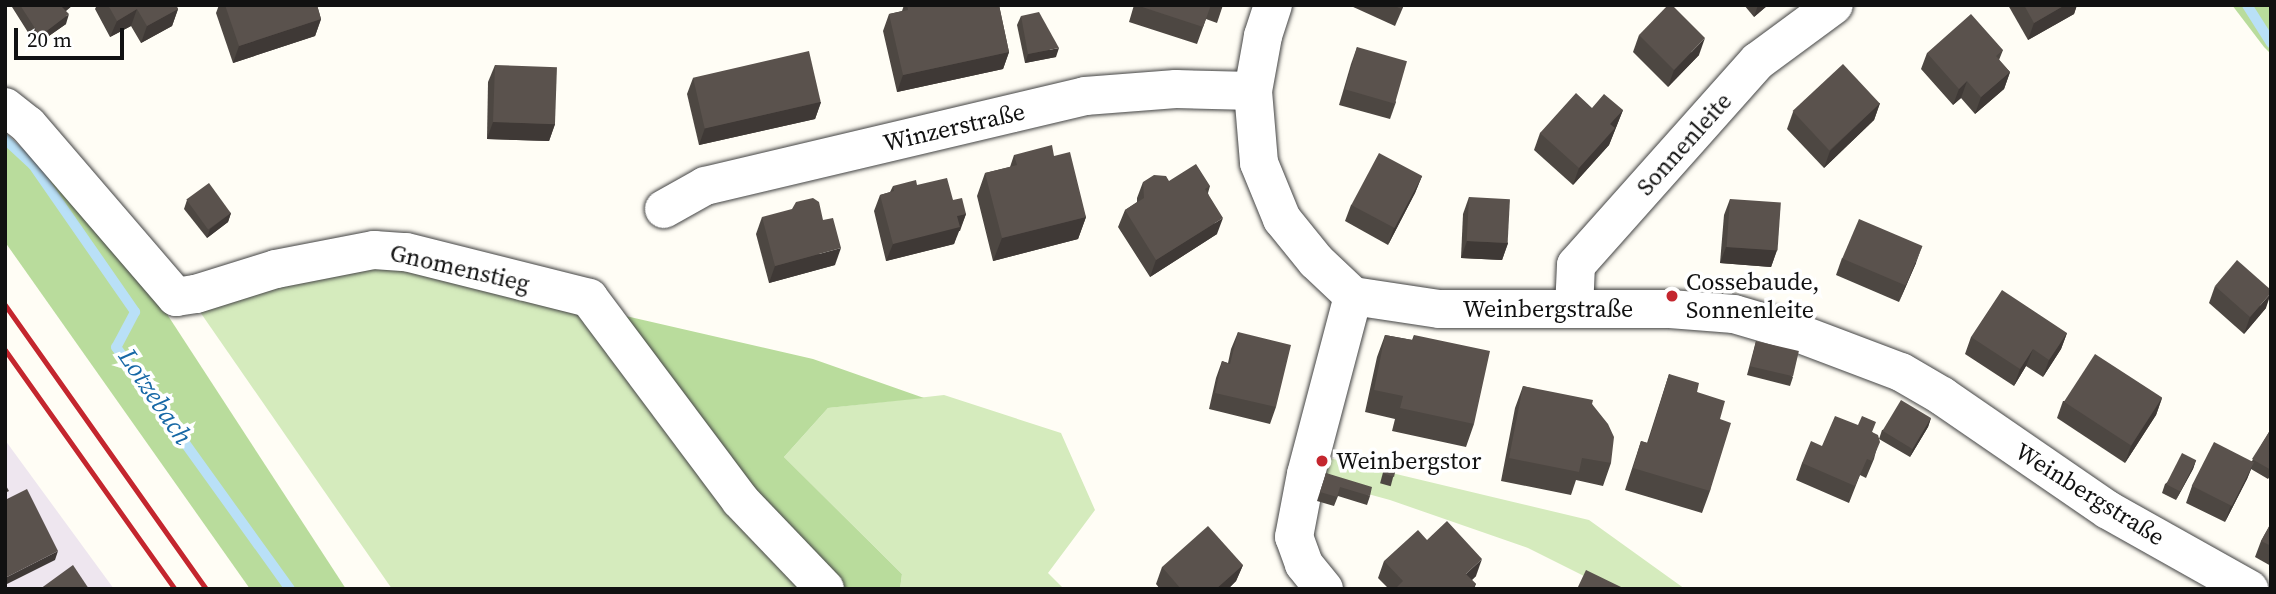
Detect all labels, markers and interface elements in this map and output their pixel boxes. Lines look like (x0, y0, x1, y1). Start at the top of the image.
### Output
scale bar (18, 14, 128, 58)
text: 20 m (27, 25, 72, 54)
street label: Sonnenleite (1631, 87, 1737, 201)
street label: Winzerstraße (881, 97, 1027, 157)
street label: Gnomenstieg (387, 238, 533, 298)
place label: Cossebaude, Sonnenleite (1686, 268, 1820, 324)
marker: Cossebaude, Sonnenleite (1664, 288, 1680, 304)
street label: Weinbergstraße (1463, 295, 1633, 323)
water label: Lotzebach (112, 343, 198, 451)
street label: Weinbergstraße (2010, 437, 2170, 551)
place label: Weinbergstor (1336, 447, 1481, 475)
marker: Weinbergstor (1314, 453, 1330, 469)

